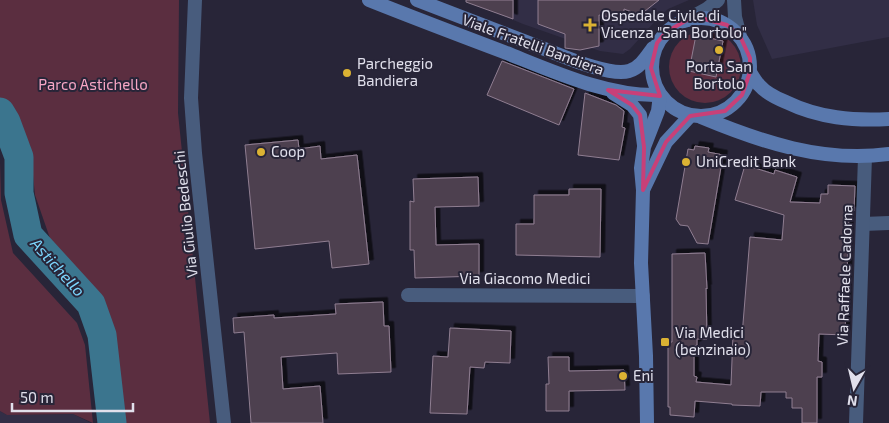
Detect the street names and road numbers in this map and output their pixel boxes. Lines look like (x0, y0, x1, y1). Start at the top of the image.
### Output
street label: Viale Fratelli Bandiera (460, 10, 607, 78)
street label: Via Giulio Bedeschi (169, 150, 201, 278)
street label: Via Raffaele Cadorna (833, 204, 855, 346)
street label: Via Giacomo Medici (459, 269, 591, 287)

